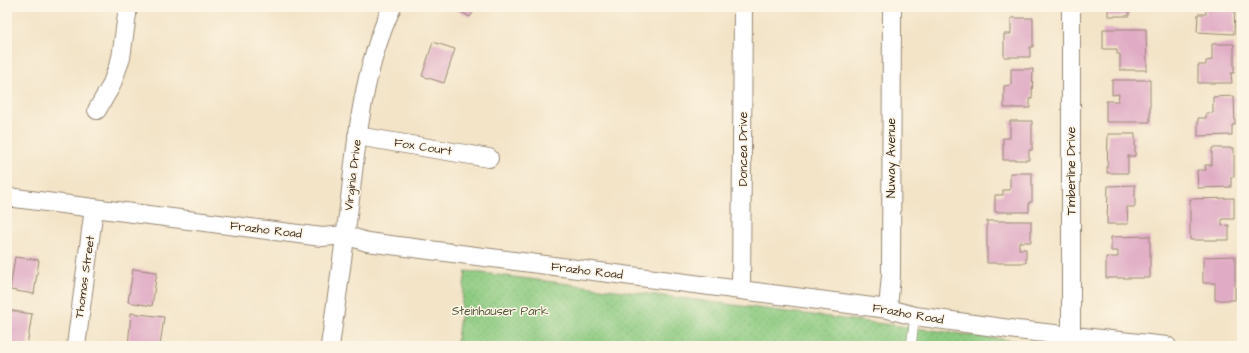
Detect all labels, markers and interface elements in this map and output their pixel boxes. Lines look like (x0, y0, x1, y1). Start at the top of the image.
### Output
street label: Doncea Drive (735, 111, 752, 186)
street label: Nuway Avenue (883, 118, 901, 198)
street label: Timberline Drive (1063, 126, 1080, 215)
street label: Fox Court (393, 134, 453, 160)
street label: Virginia Drive (340, 138, 367, 212)
street label: Frazho Road (229, 217, 303, 243)
street label: Thomas Street (71, 234, 99, 320)
street label: Frazho Road (550, 258, 624, 284)
street label: Frazho Road (871, 299, 945, 329)
park label: Steinhauser Park (452, 303, 549, 320)

